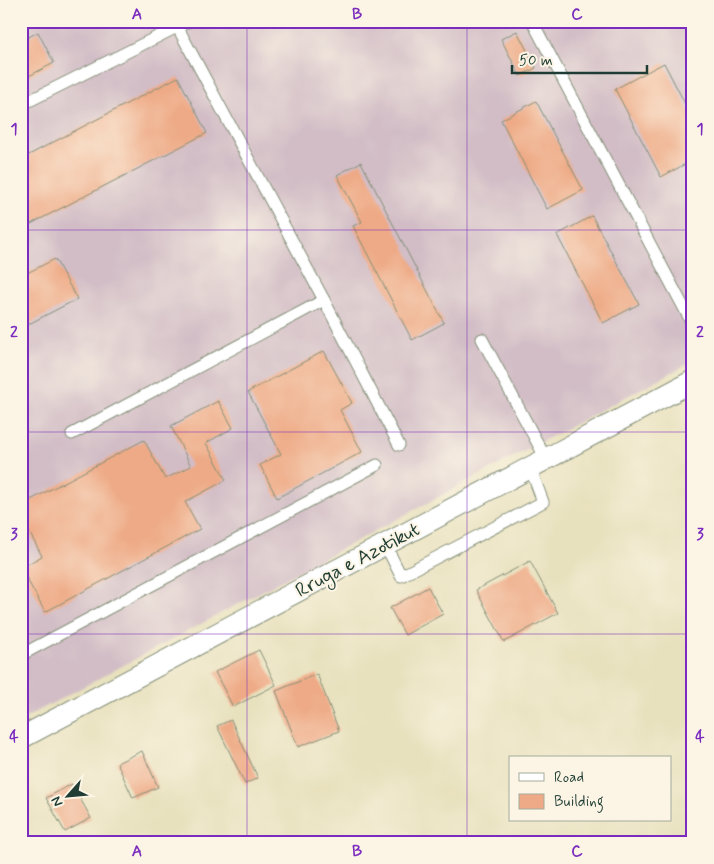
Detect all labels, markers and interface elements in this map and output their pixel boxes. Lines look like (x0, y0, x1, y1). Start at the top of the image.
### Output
text: A (132, 4, 142, 25)
text: B (352, 4, 362, 25)
text: C (571, 4, 583, 25)
scale bar (512, 42, 646, 74)
text: 50 m (519, 51, 553, 71)
text: 1 (10, 119, 18, 140)
text: 1 (696, 119, 704, 140)
text: 2 (10, 322, 18, 343)
text: 2 (696, 322, 704, 343)
street label: Rruga e Azotikut (291, 516, 425, 605)
text: 3 (10, 524, 18, 545)
text: 3 (696, 524, 704, 545)
text: 4 (9, 726, 19, 747)
text: 4 (695, 726, 705, 747)
legend (509, 756, 672, 822)
text: Road (554, 768, 584, 788)
north arrow (42, 772, 92, 822)
text: Building (554, 792, 604, 813)
text: N (47, 793, 67, 810)
text: A (132, 841, 142, 862)
text: B (352, 841, 362, 862)
text: C (571, 841, 583, 862)

